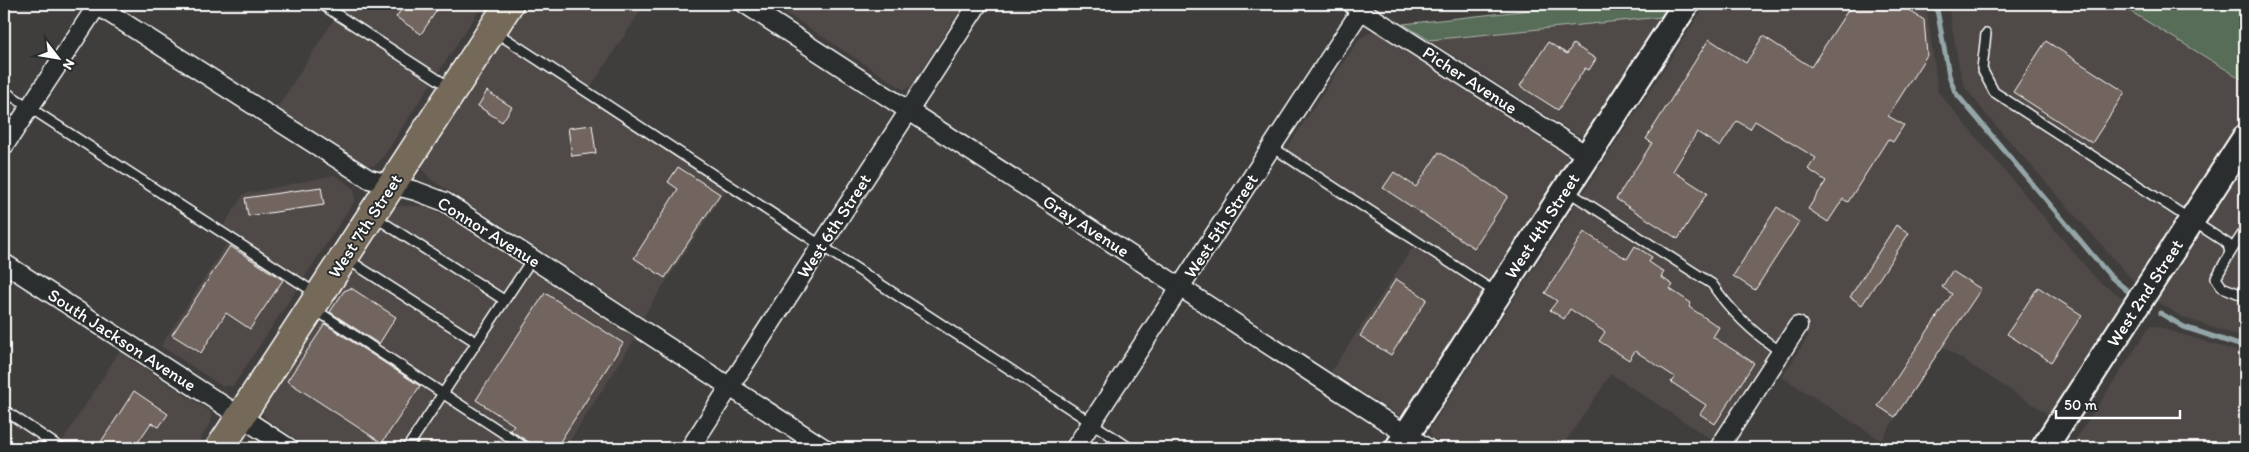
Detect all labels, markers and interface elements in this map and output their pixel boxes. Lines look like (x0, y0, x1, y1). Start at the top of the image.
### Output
north arrow (32, 32, 82, 82)
street label: Picher Avenue (1418, 41, 1522, 119)
text: N (59, 56, 78, 73)
street label: West 6th Street (792, 169, 876, 282)
street label: West 5th Street (1179, 169, 1263, 282)
street label: West 4th Street (1500, 169, 1584, 283)
street label: West 7th Street (323, 170, 407, 282)
street label: Gray Avenue (1039, 190, 1133, 262)
street label: Connor Avenue (433, 192, 545, 272)
street label: West 2nd Street (2102, 235, 2188, 351)
street label: South Jackson Avenue (44, 284, 200, 396)
scale bar (2056, 387, 2180, 419)
text: 50 m (2064, 396, 2097, 414)

